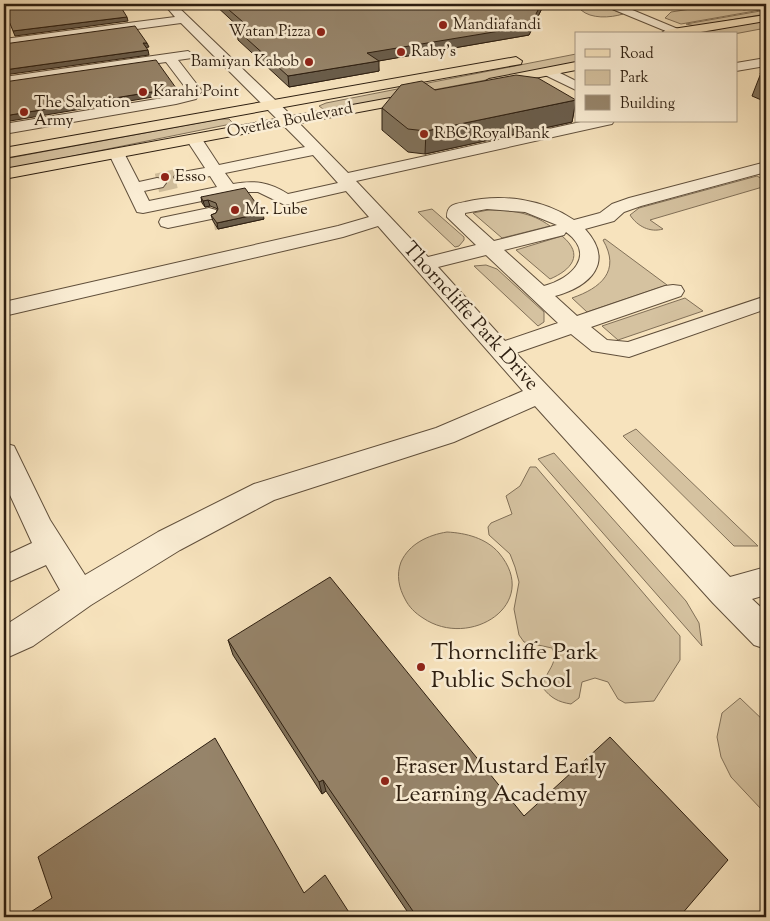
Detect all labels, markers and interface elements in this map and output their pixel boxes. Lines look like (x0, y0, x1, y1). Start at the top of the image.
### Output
place label: Mandiafandi (453, 14, 542, 37)
marker: Mandiafandi (437, 19, 449, 31)
place label: Watan Pizza (228, 21, 312, 44)
marker: Watan Pizza (315, 26, 327, 38)
legend (575, 32, 738, 122)
place label: Raby's (411, 41, 456, 64)
text: Road (620, 44, 654, 65)
marker: Raby's (395, 46, 407, 58)
place label: Bamiyan Kabob (191, 51, 299, 74)
marker: Bamiyan Kabob (303, 56, 315, 68)
text: Park (620, 68, 649, 89)
place label: Karahi Point (153, 81, 239, 104)
marker: Karahi Point (137, 86, 149, 98)
place label: The Salvation Army (34, 92, 131, 133)
text: Building (620, 94, 675, 115)
street label: Overlea Boulevard (225, 98, 355, 144)
marker: The Salvation Army (18, 106, 30, 118)
place label: RBC Royal Bank (434, 123, 550, 146)
marker: RBC Royal Bank (418, 128, 430, 140)
place label: Esso (175, 166, 206, 189)
marker: Esso (159, 171, 171, 183)
place label: Mr. Lube (245, 199, 308, 222)
marker: Mr. Lube (229, 204, 241, 216)
street label: Thorncliffe Park Drive (395, 236, 545, 398)
place label: Thorncliffe Park Public School (431, 636, 598, 698)
marker: Thorncliffe Park Public School (415, 661, 427, 673)
place label: Fraser Mustard Early Learning Academy (395, 750, 607, 812)
marker: Fraser Mustard Early Learning Academy (379, 775, 391, 787)

